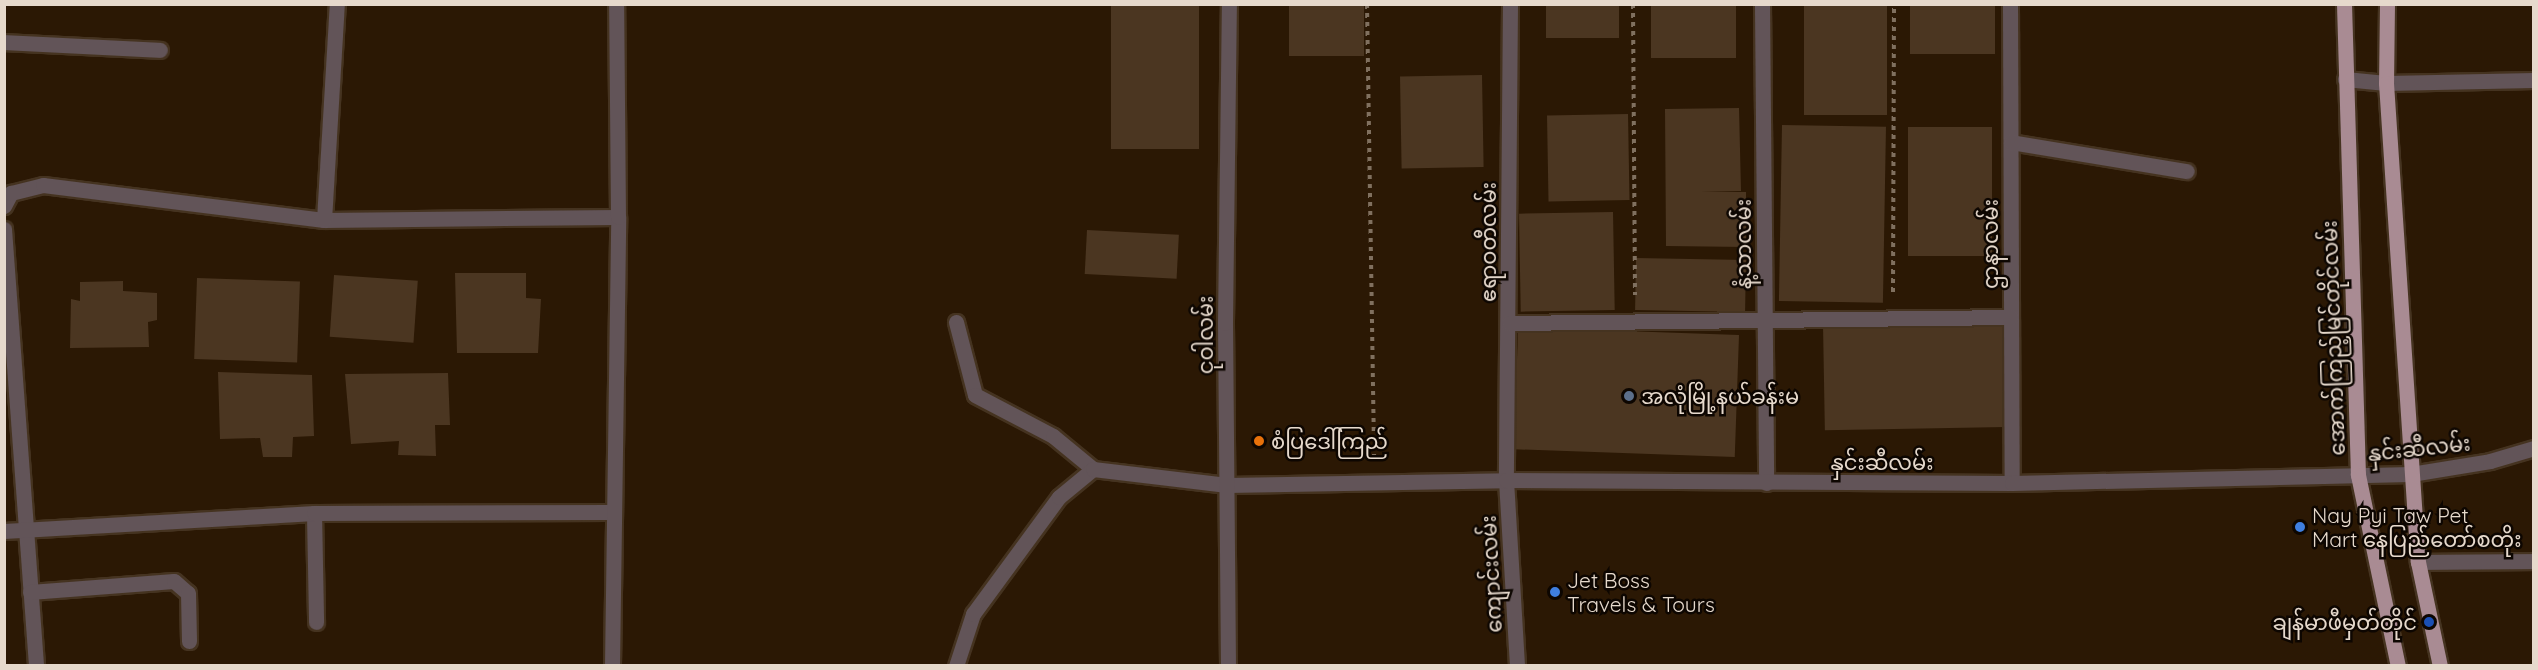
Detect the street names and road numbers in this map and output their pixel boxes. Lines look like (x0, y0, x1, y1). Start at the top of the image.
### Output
street label: ဧရာဝတီလမ်း (1475, 182, 1501, 302)
street label: နံ့သာလမ်း (1730, 199, 1756, 289)
street label: ဌာနာလမ်း (1977, 199, 2003, 289)
street label: အောက်ကြည့်မြင်တိုင်လမ်း (2316, 220, 2350, 456)
street label: ငုဝါလမ်း (1192, 296, 1218, 374)
street label: နှင်းဆီလမ်း (2367, 430, 2471, 466)
street label: နှင်းဆီလမ်း (1831, 449, 1933, 475)
street label: ကျောင်းလမ်း (1475, 515, 1507, 633)

